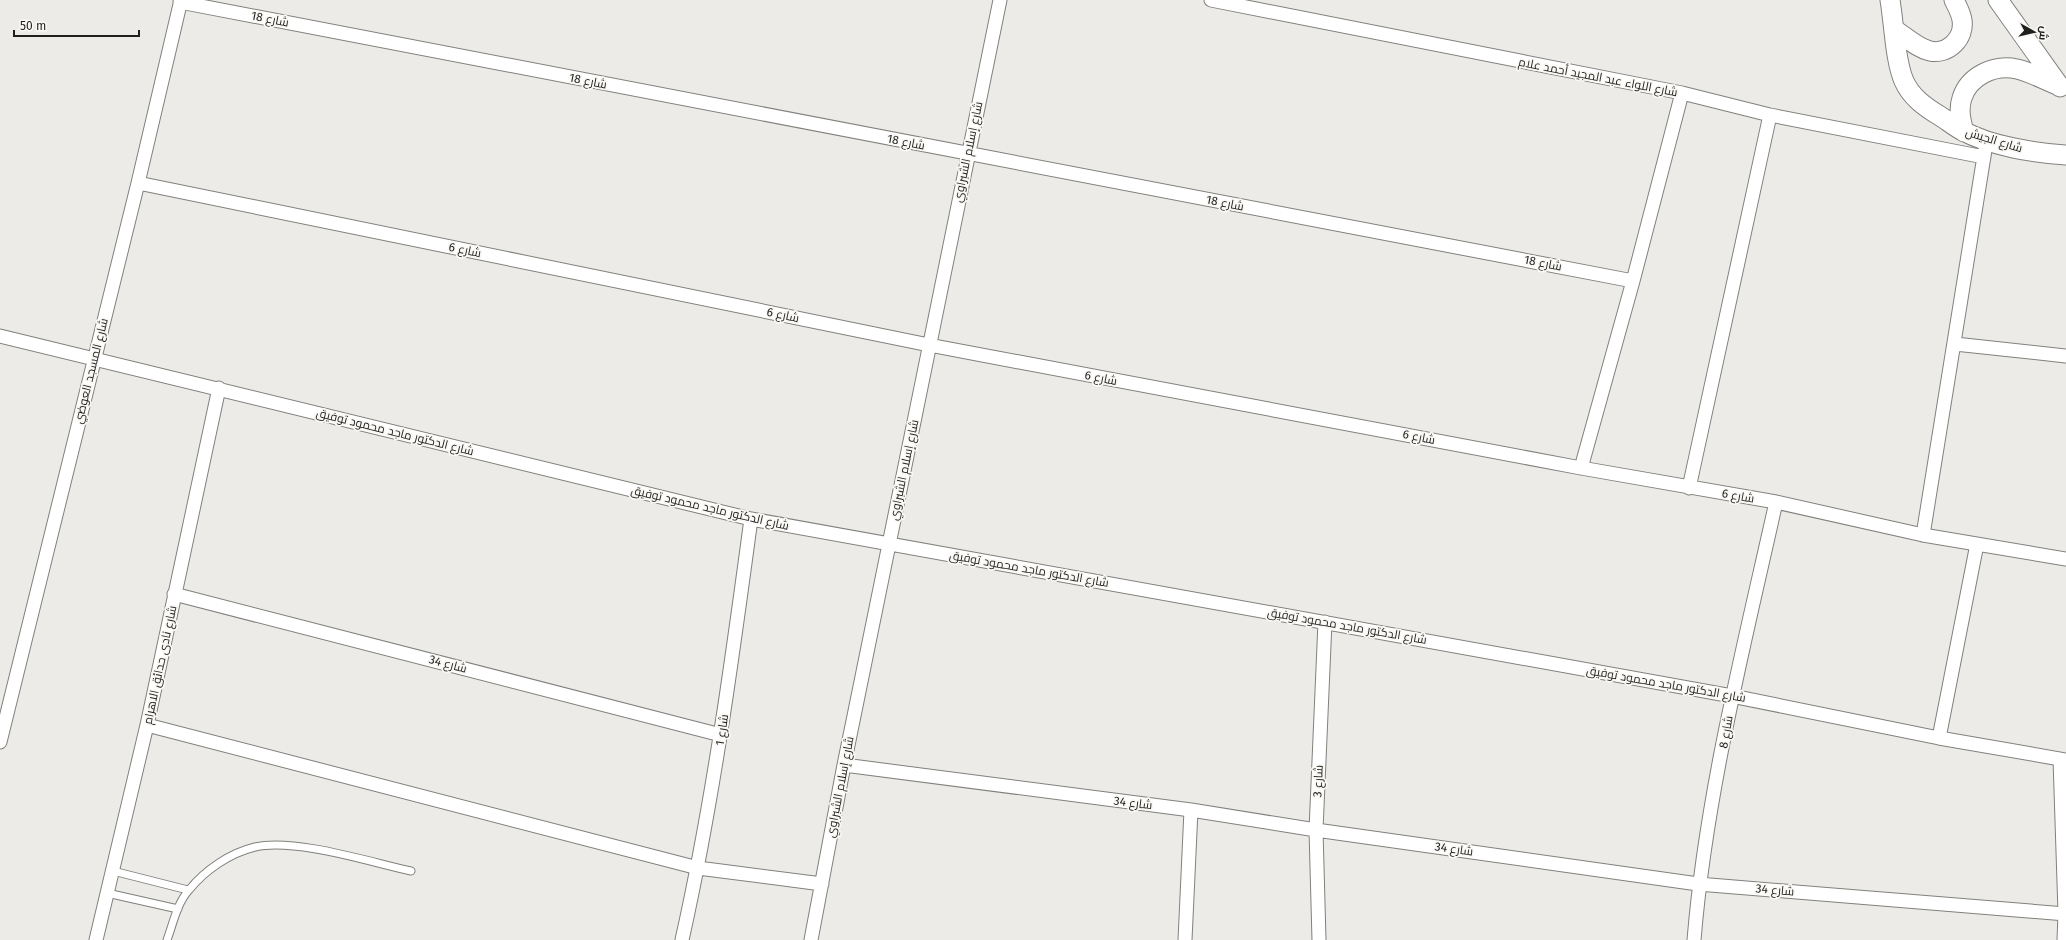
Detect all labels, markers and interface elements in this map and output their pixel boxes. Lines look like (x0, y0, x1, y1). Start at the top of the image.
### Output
street label: شارع 18 (250, 8, 290, 31)
scale bar (14, 12, 139, 38)
north arrow (2014, 12, 2054, 52)
text: 50 m (20, 19, 46, 33)
text: ش (2036, 25, 2051, 41)
street label: شارع اللواء عبد المجيد أحمد علام (1517, 54, 1679, 100)
street label: شارع 18 (568, 70, 608, 93)
street label: شارع إسلام الشبراوي (950, 100, 988, 204)
street label: شارع الجيش (1964, 125, 2024, 156)
street label: شارع 18 (886, 131, 926, 154)
street label: شارع 18 (1205, 192, 1245, 215)
street label: شارع 6 (447, 240, 483, 261)
street label: شارع 18 (1523, 252, 1563, 275)
street label: شارع 6 (765, 305, 801, 326)
street label: شارع المسجد العوضي (71, 317, 114, 426)
street label: شارع 6 (1083, 368, 1119, 389)
street label: شارع الدكتور ماجد محمود توفيق (315, 406, 475, 459)
street label: شارع إسلام الشبراوي (886, 418, 924, 522)
street label: شارع 6 (1401, 427, 1437, 448)
street label: شارع الدكتور ماجد محمود توفيق (629, 483, 790, 534)
street label: شارع 6 (1720, 486, 1755, 507)
street label: شارع الدكتور ماجد محمود توفيق (948, 548, 1110, 591)
street label: شارع نادى حدائق الاهرام (141, 604, 180, 726)
street label: شارع الدكتور ماجد محمود توفيق (1266, 605, 1428, 648)
street label: شارع 34 (427, 652, 469, 677)
street label: شارع الدكتور ماجد محمود توفيق (1585, 663, 1747, 706)
street label: شارع 1 (713, 713, 732, 747)
street label: شارع 8 (1716, 714, 1737, 750)
street label: شارع إسلام الشبراوي (823, 735, 860, 839)
street label: شارع 3 (1310, 764, 1327, 798)
street label: شارع 34 (1113, 794, 1153, 813)
street label: شارع 34 (1434, 839, 1474, 860)
street label: شارع 34 (1755, 881, 1795, 900)

